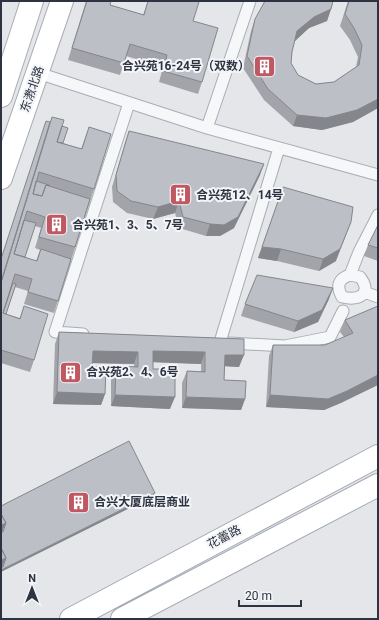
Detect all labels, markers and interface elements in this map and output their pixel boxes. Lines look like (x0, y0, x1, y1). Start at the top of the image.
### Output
building icon: 合兴苑16-24号（双数） (252, 53, 278, 79)
place label: 合兴苑16-24号（双数） (122, 59, 250, 73)
street label: 东漖北路 (18, 64, 46, 114)
building icon: 合兴苑12、14号 (168, 182, 194, 208)
place label: 合兴苑12、14号 (196, 188, 284, 202)
building icon: 合兴苑1、3、5、7号 (44, 212, 70, 238)
place label: 合兴苑1、3、5、7号 (72, 218, 184, 232)
building icon: 合兴苑2、4、6号 (58, 359, 84, 385)
place label: 合兴苑2、4、6号 (86, 365, 179, 379)
building icon: 合兴大厦底层商业 (65, 489, 91, 515)
place label: 合兴大厦底层商业 (94, 495, 190, 509)
street label: 花蕾路 (205, 522, 243, 552)
north arrow (12, 568, 52, 608)
text: N (28, 572, 36, 585)
scale bar (239, 582, 301, 608)
text: 20 m (245, 589, 272, 603)

